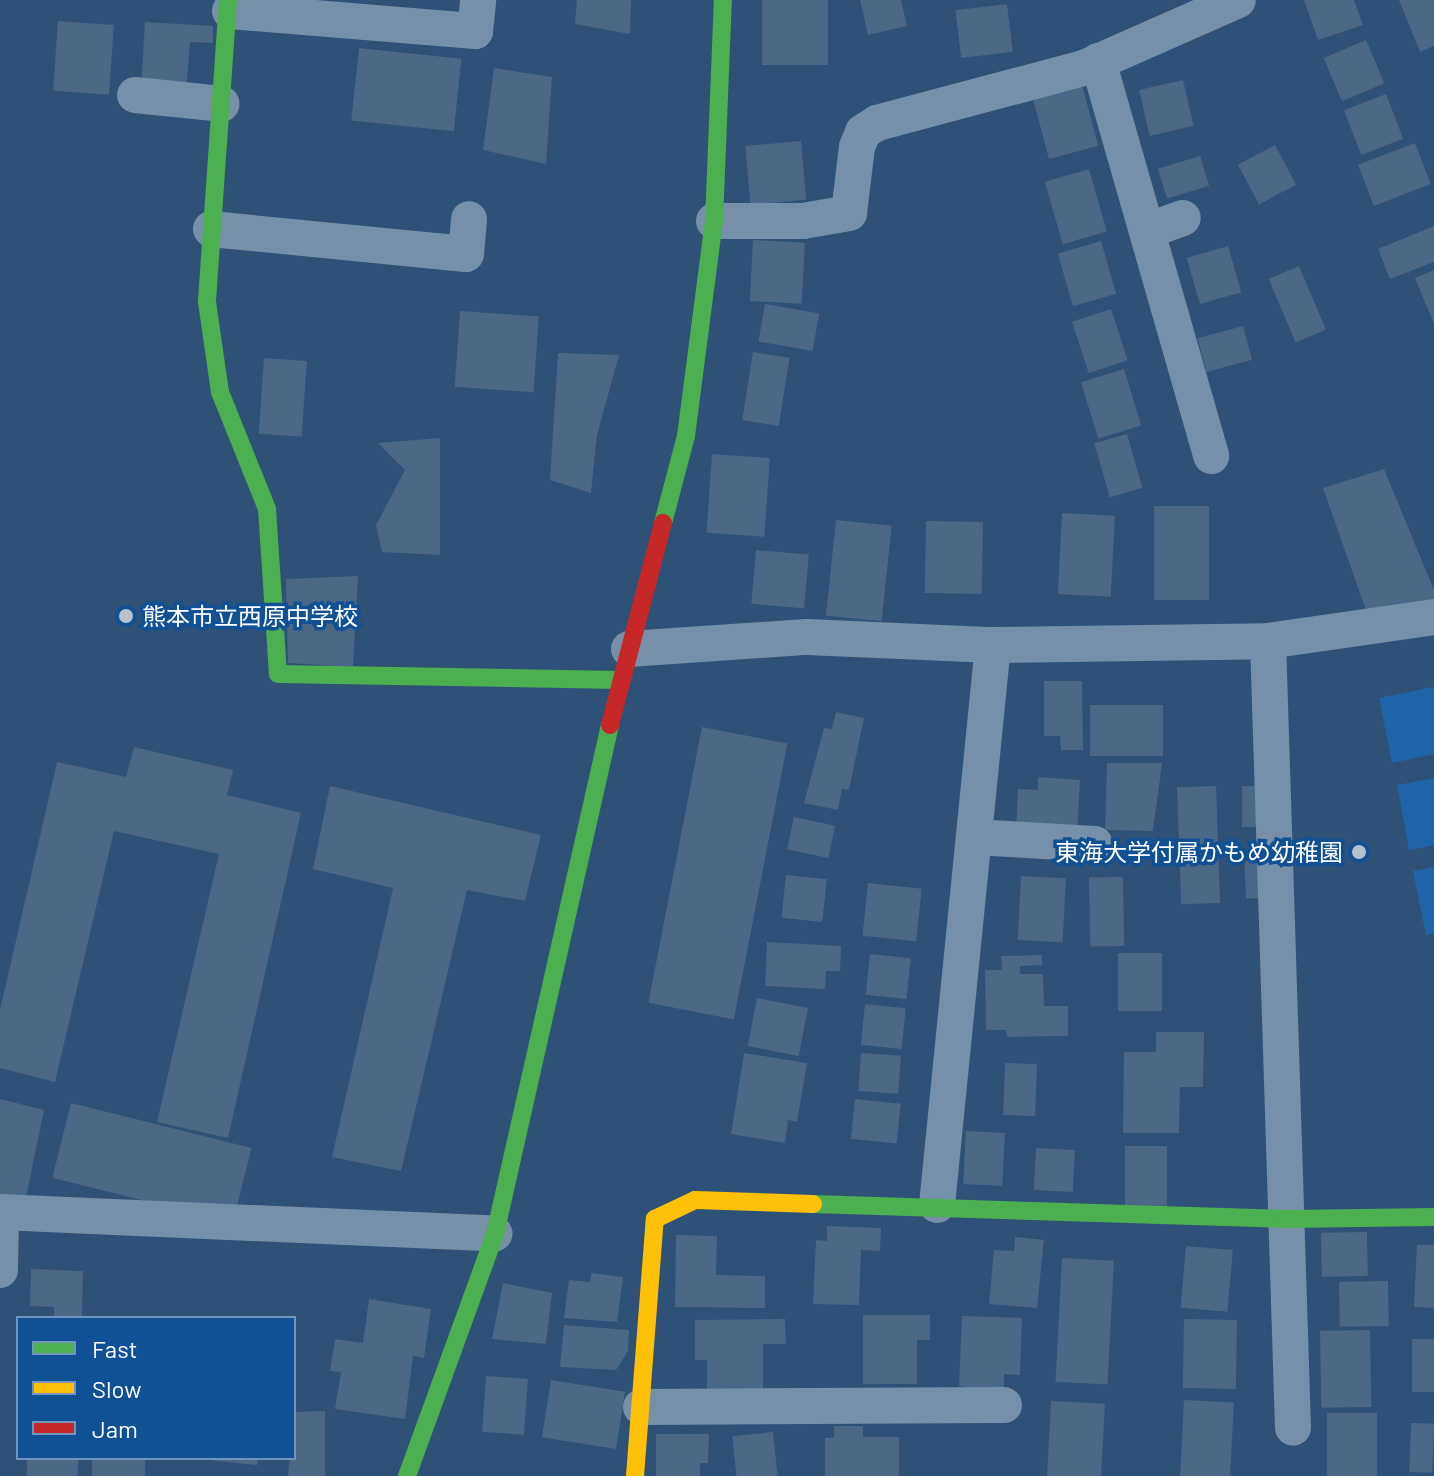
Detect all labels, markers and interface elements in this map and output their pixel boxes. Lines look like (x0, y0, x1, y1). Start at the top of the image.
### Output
place label: 熊本市立西原中学校 (142, 602, 358, 630)
marker: 熊本市立西原中学校 (117, 607, 135, 625)
place label: 東海大学付属かもめ幼稚園 (1055, 838, 1343, 866)
marker: 東海大学付属かもめ幼稚園 (1350, 843, 1368, 861)
legend (16, 1316, 296, 1460)
text: Fast (92, 1334, 137, 1363)
text: Slow (92, 1374, 141, 1403)
text: Jam (92, 1414, 138, 1443)

